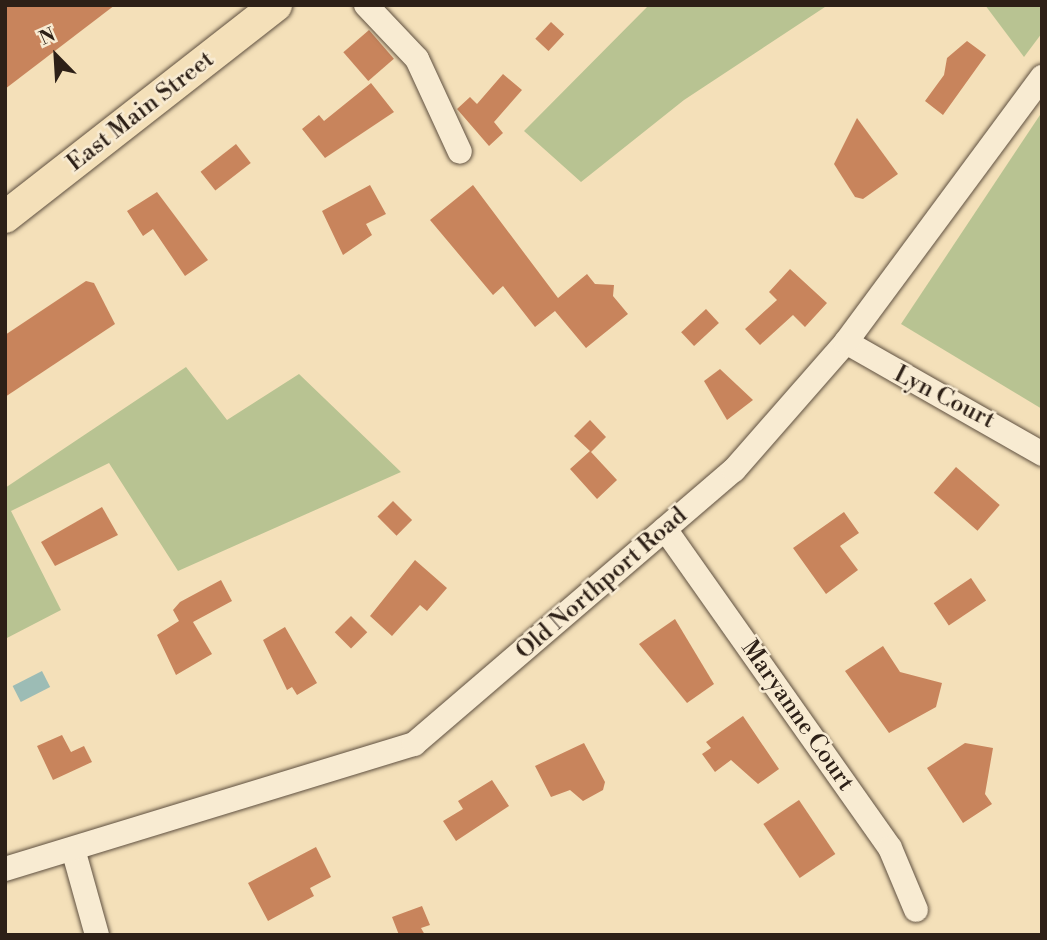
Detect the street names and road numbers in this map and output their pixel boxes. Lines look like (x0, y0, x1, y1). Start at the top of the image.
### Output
street label: East Main Street (62, 46, 220, 178)
street label: Lyn Court (889, 360, 999, 436)
street label: Old Northport Road (511, 502, 693, 666)
street label: Maryanne Court (734, 635, 860, 797)

